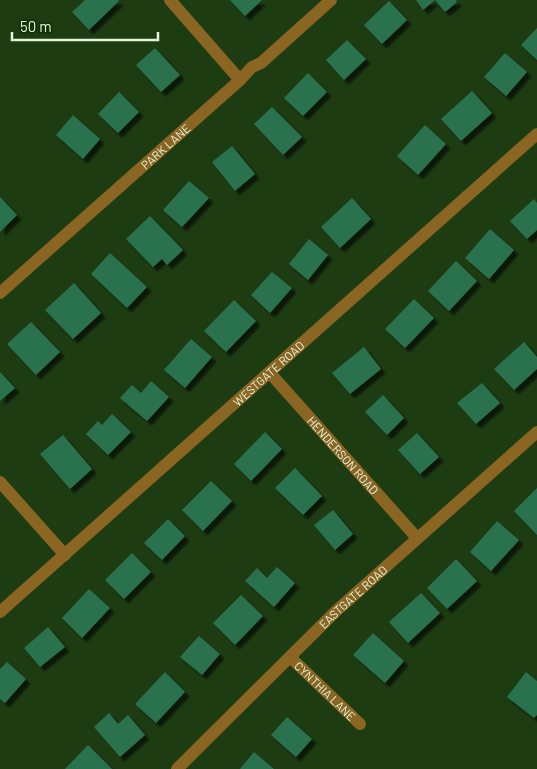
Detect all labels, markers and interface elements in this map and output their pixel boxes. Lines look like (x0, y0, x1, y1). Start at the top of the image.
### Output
scale bar (12, 10, 159, 42)
text: 50 m (20, 17, 52, 35)
street label: PARK LANE (138, 121, 193, 172)
street label: WESTGATE ROAD (230, 338, 307, 409)
street label: HENDERSON ROAD (305, 413, 382, 497)
street label: EASTGATE ROAD (316, 562, 390, 631)
street label: CYNTHIA LANE (292, 658, 359, 723)

